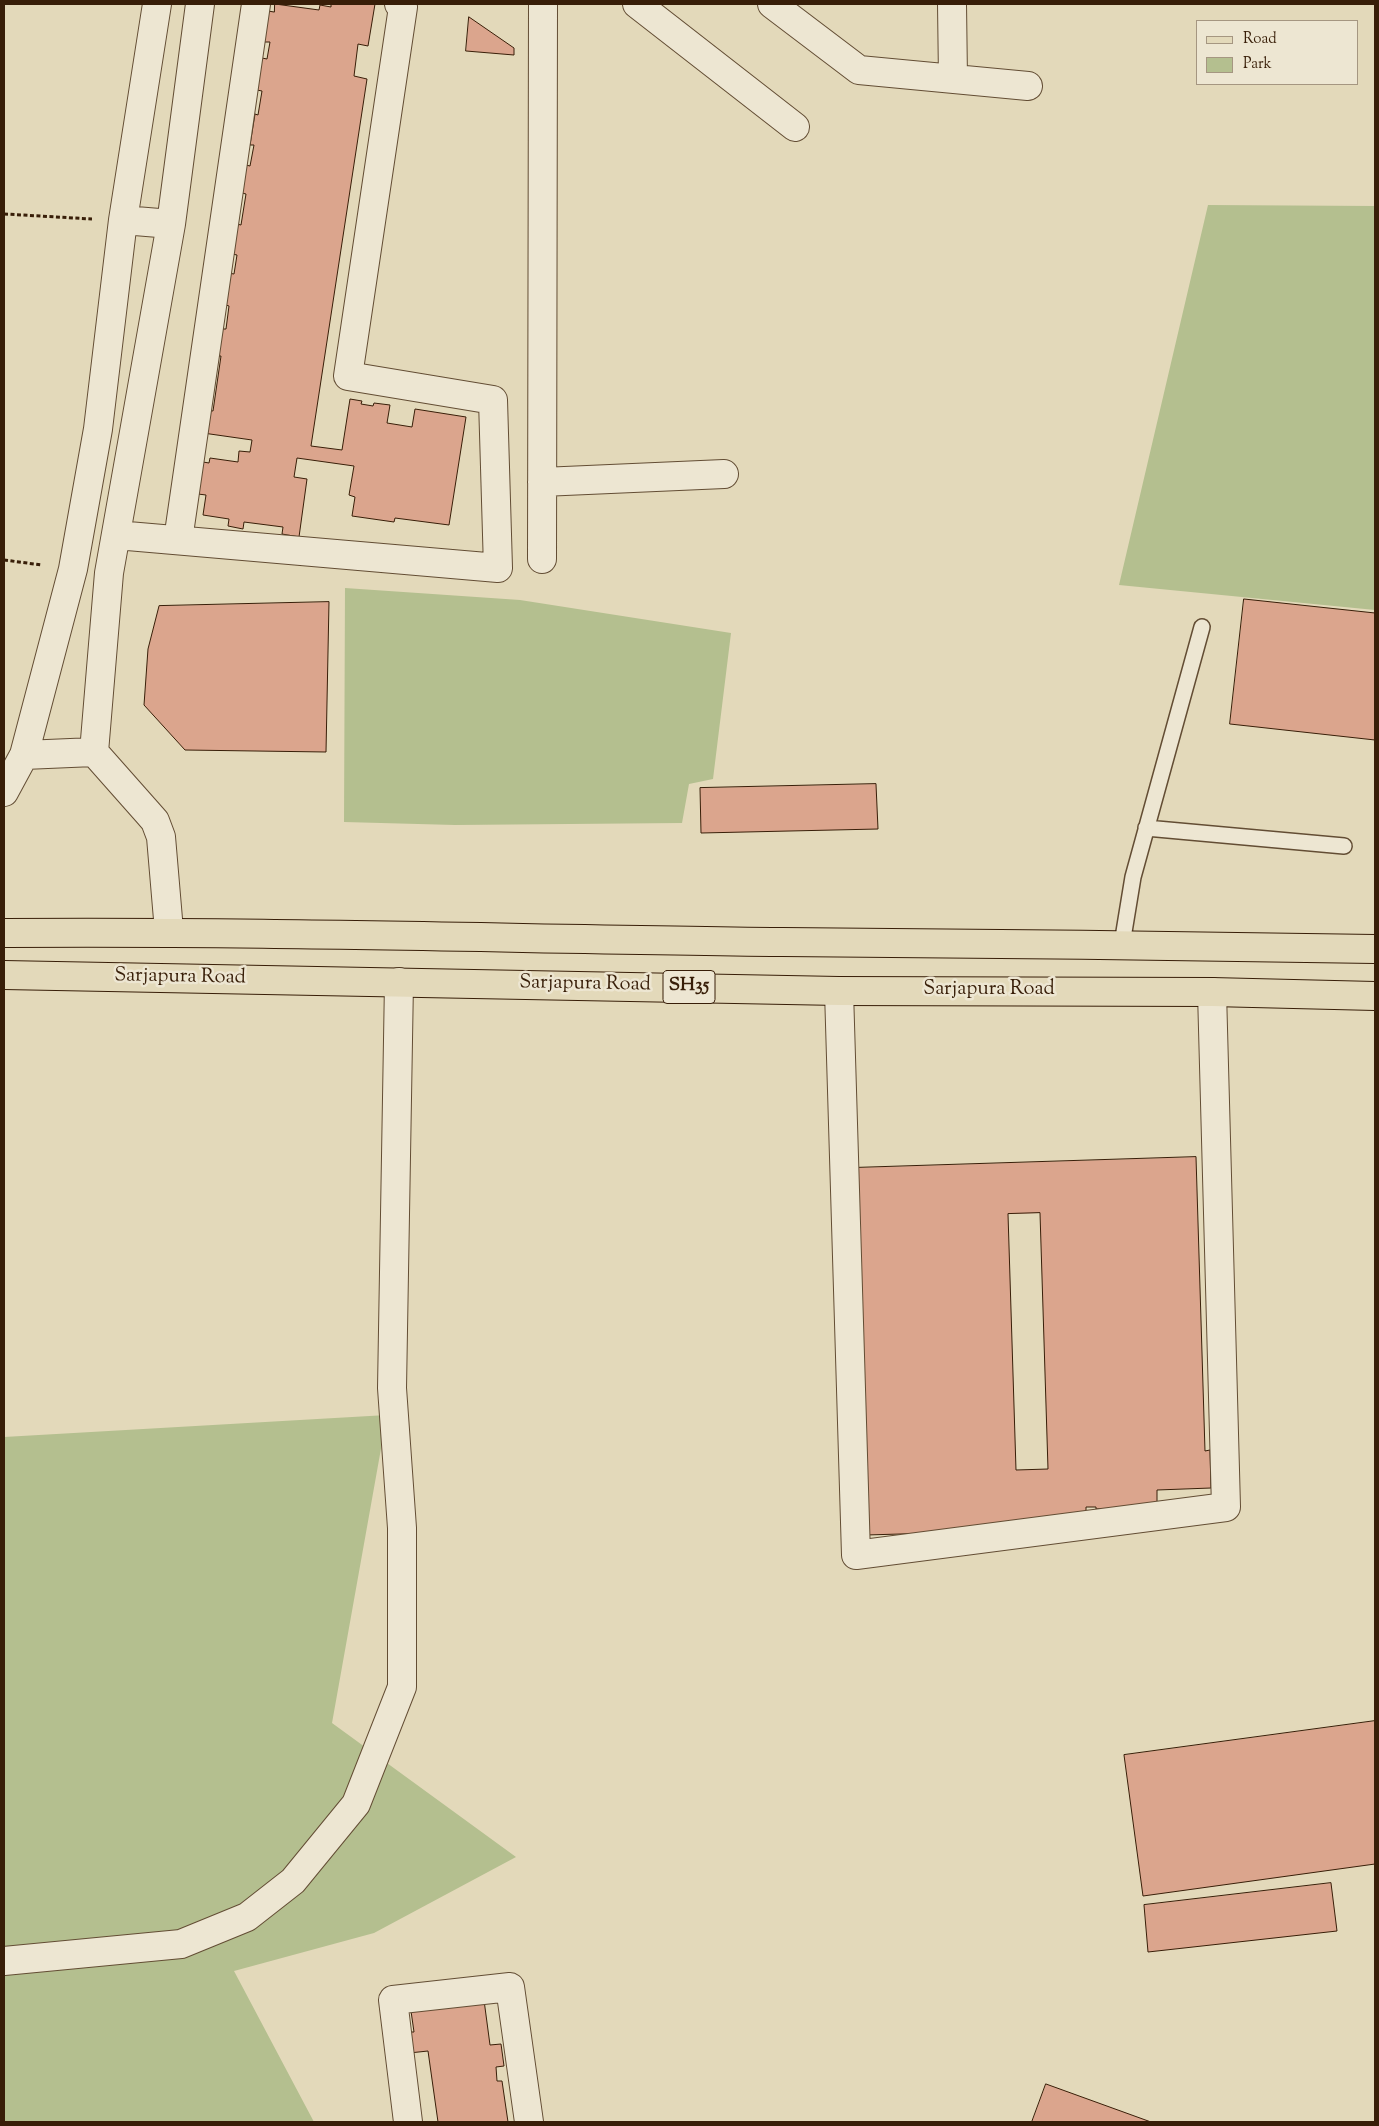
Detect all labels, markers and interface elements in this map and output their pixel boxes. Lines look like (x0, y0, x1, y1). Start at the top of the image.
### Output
legend (1196, 20, 1359, 85)
text: Road (1243, 29, 1277, 50)
text: Park (1243, 54, 1272, 75)
street label: Sarjapura Road (114, 965, 246, 991)
road number: SH35 (663, 970, 715, 1004)
street label: Sarjapura Road (519, 972, 651, 998)
street label: Sarjapura Road (923, 979, 1055, 1003)

